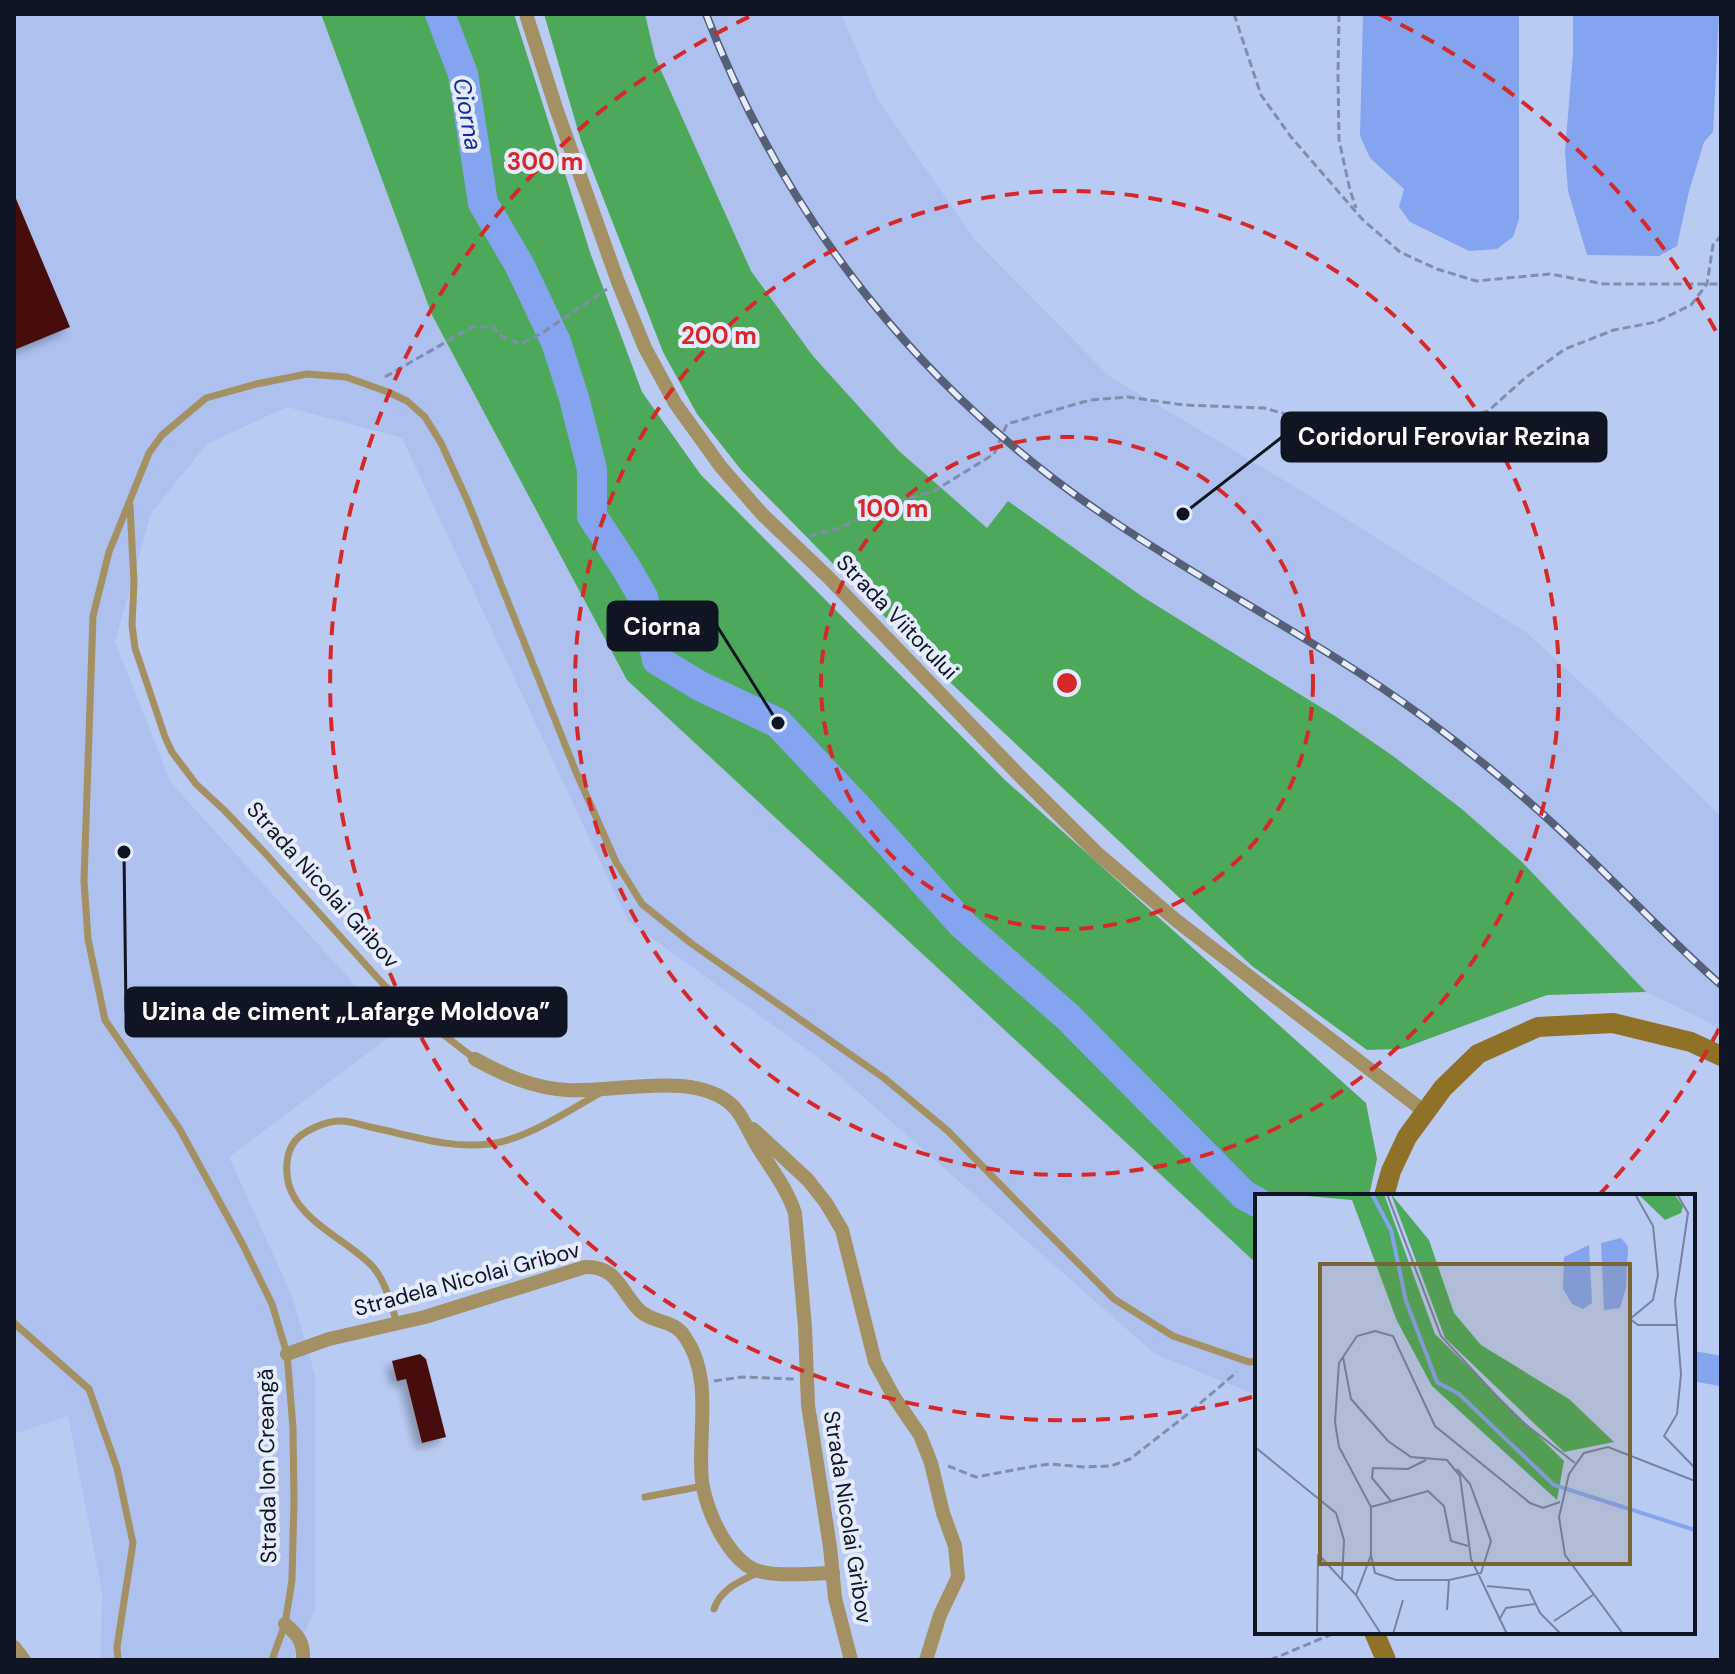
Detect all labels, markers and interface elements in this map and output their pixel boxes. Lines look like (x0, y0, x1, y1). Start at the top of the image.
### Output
water label: Ciorna (446, 75, 490, 153)
text: 300 m (507, 146, 583, 177)
text: 200 m (681, 320, 757, 351)
callout: Coridorul Feroviar Rezina (1282, 413, 1606, 461)
text: Coridorul Feroviar Rezina (1298, 421, 1590, 452)
text: 100 m (858, 493, 928, 524)
street label: Strada Viitorului (830, 548, 964, 686)
callout: Ciorna (608, 602, 717, 650)
text: Ciorna (623, 611, 701, 642)
centre of rings (1053, 669, 1081, 697)
street label: Strada Nicolai Gribov (240, 795, 406, 975)
callout: Uzina de ciment „Lafarge Moldova” (126, 988, 566, 1036)
text: Uzina de ciment „Lafarge Moldova” (142, 996, 550, 1027)
inset map (1255, 1194, 1695, 1634)
street label: Stradela Nicolai Gribov (351, 1235, 583, 1323)
street label: Strada Ion Creangă (251, 1368, 283, 1564)
street label: Strada Nicolai Gribov (817, 1408, 879, 1626)

